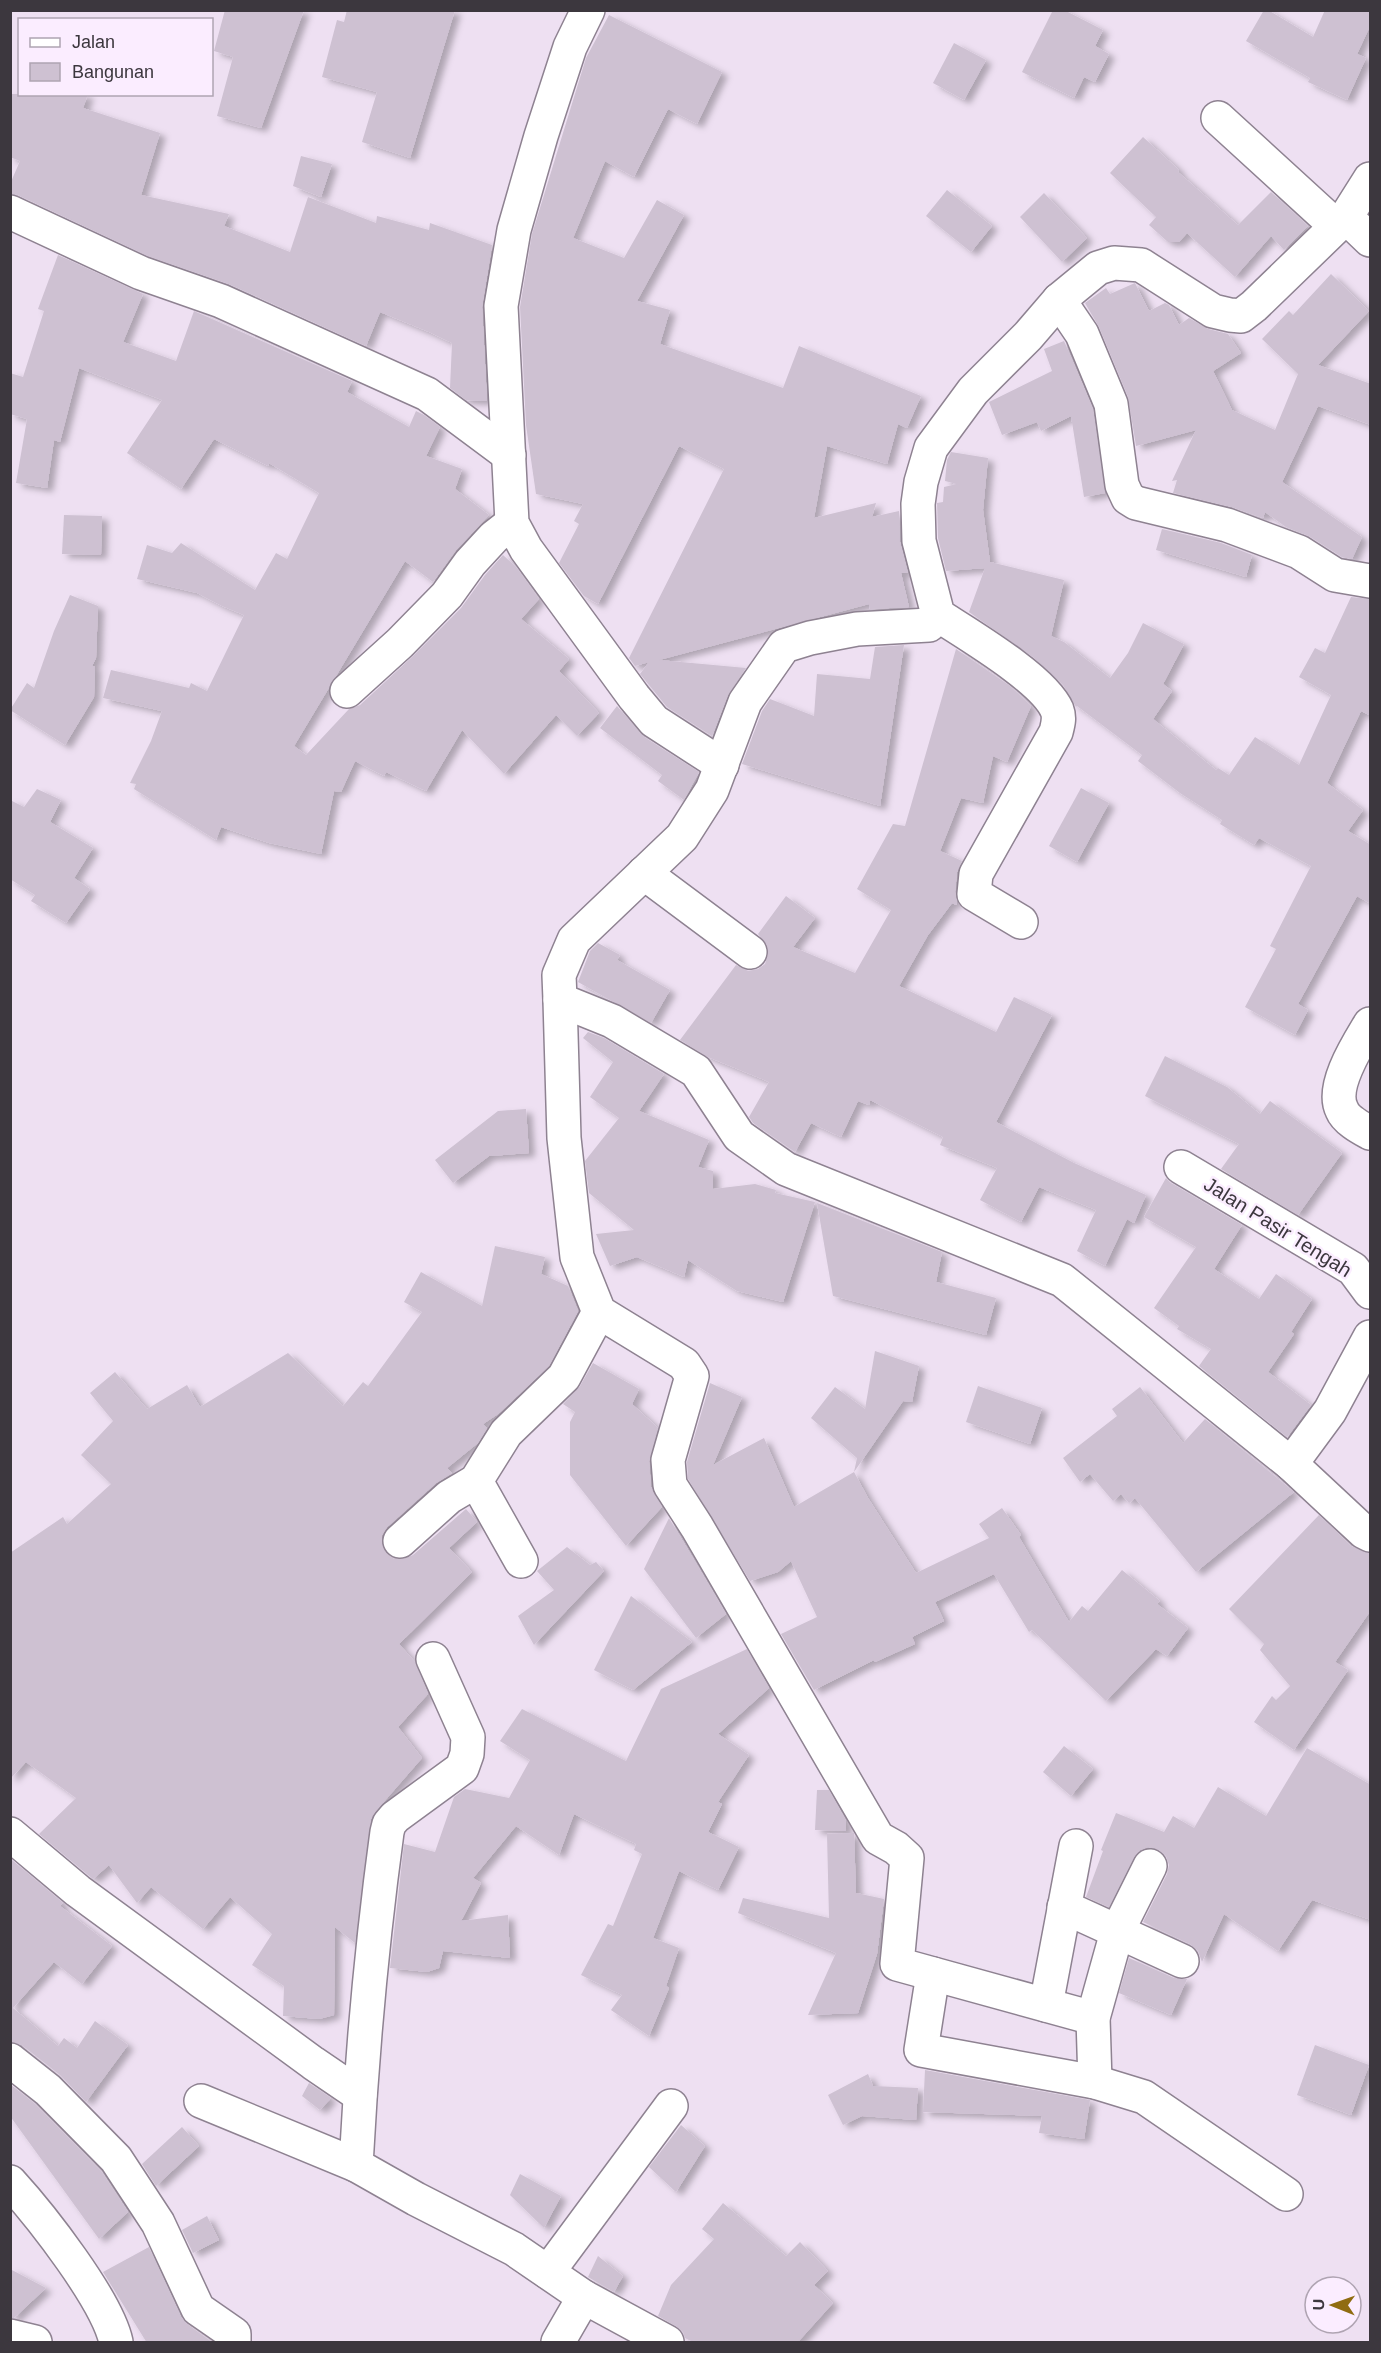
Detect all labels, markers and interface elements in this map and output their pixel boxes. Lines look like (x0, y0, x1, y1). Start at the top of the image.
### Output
legend (18, 18, 213, 96)
text: Jalan (72, 32, 115, 52)
text: Bangunan (72, 62, 154, 82)
street label: Jalan Pasir Tengah (1200, 1173, 1356, 1281)
north arrow (1303, 2275, 1363, 2335)
text: U (1310, 2299, 1327, 2311)

